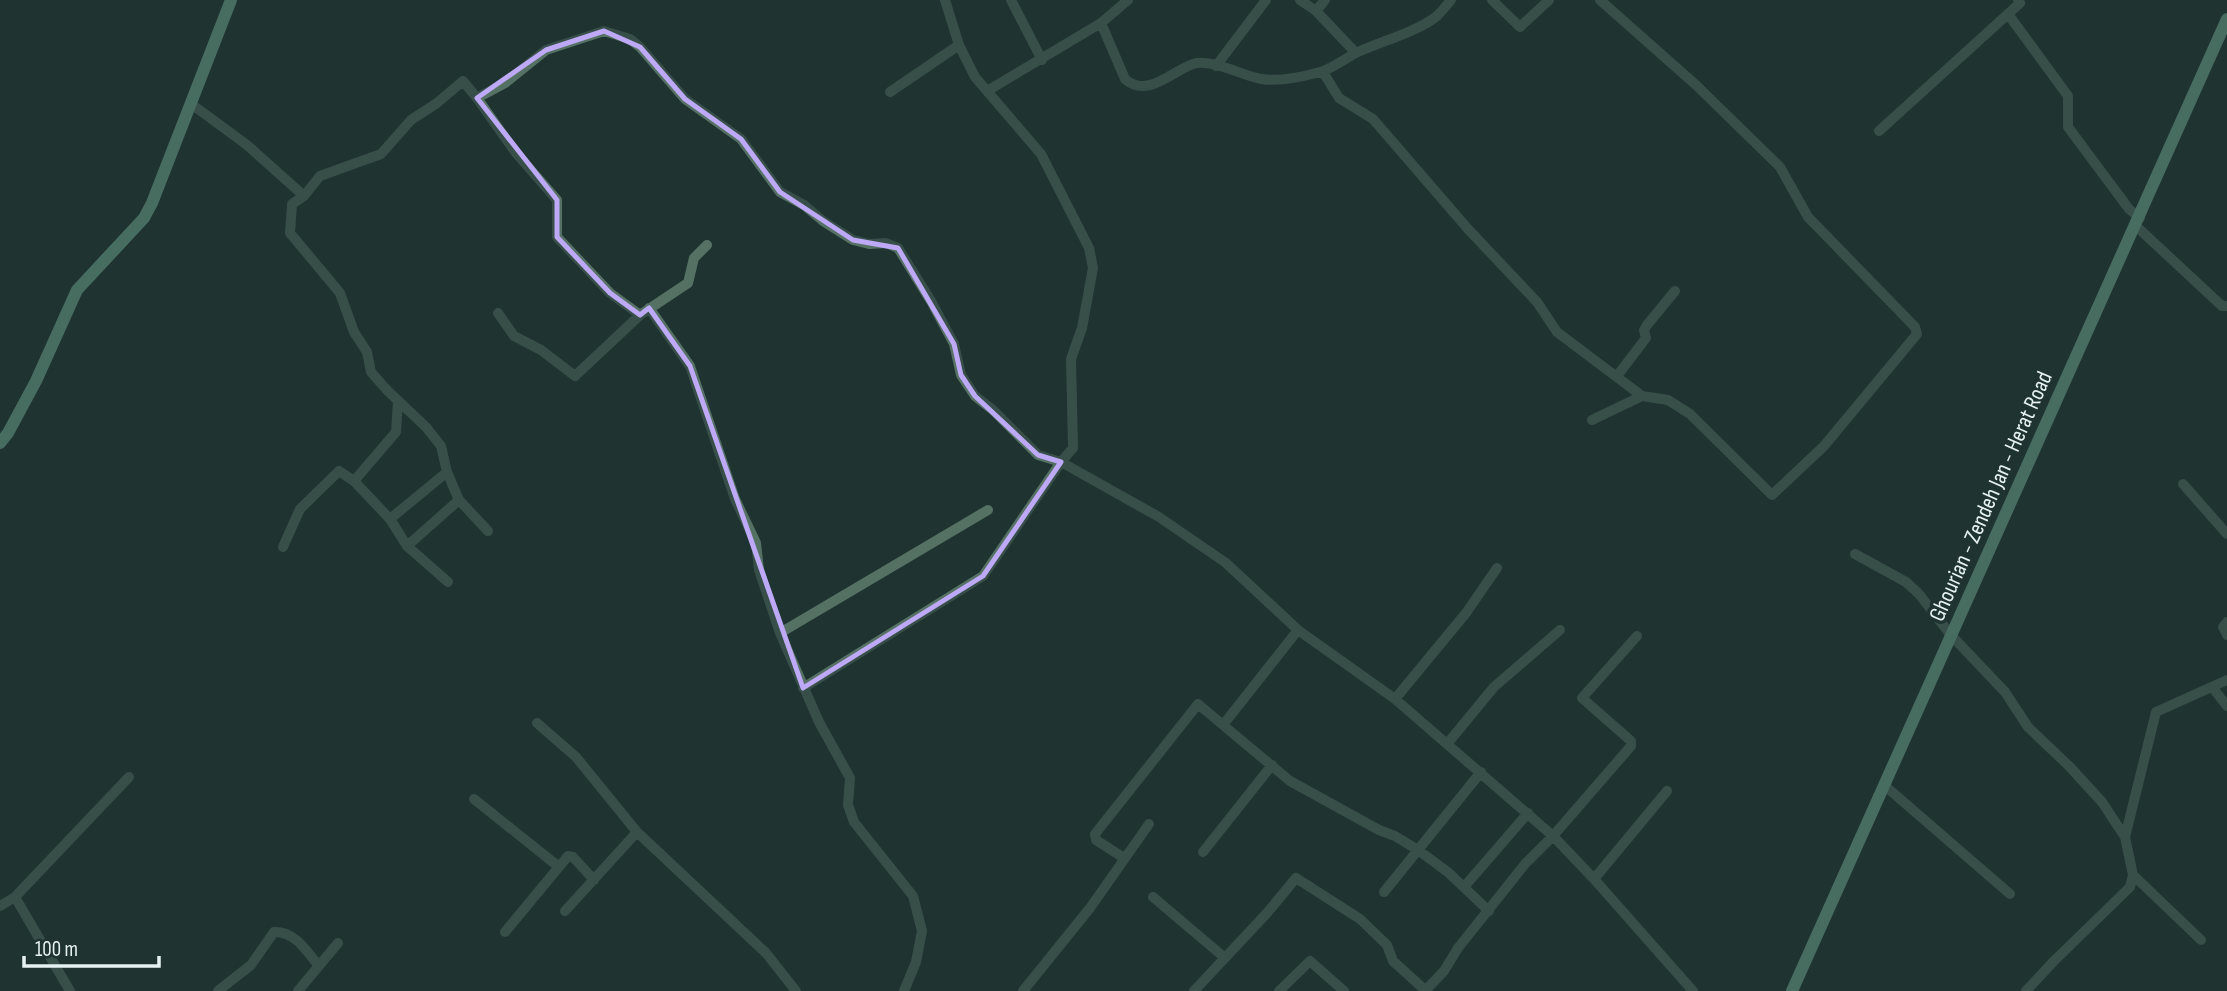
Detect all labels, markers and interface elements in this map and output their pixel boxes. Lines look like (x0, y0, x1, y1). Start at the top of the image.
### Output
street label: Ghourian - Zendeh Jan - Herat Road (1923, 367, 2059, 626)
scale bar (24, 925, 159, 969)
text: 100 m (35, 937, 78, 962)

